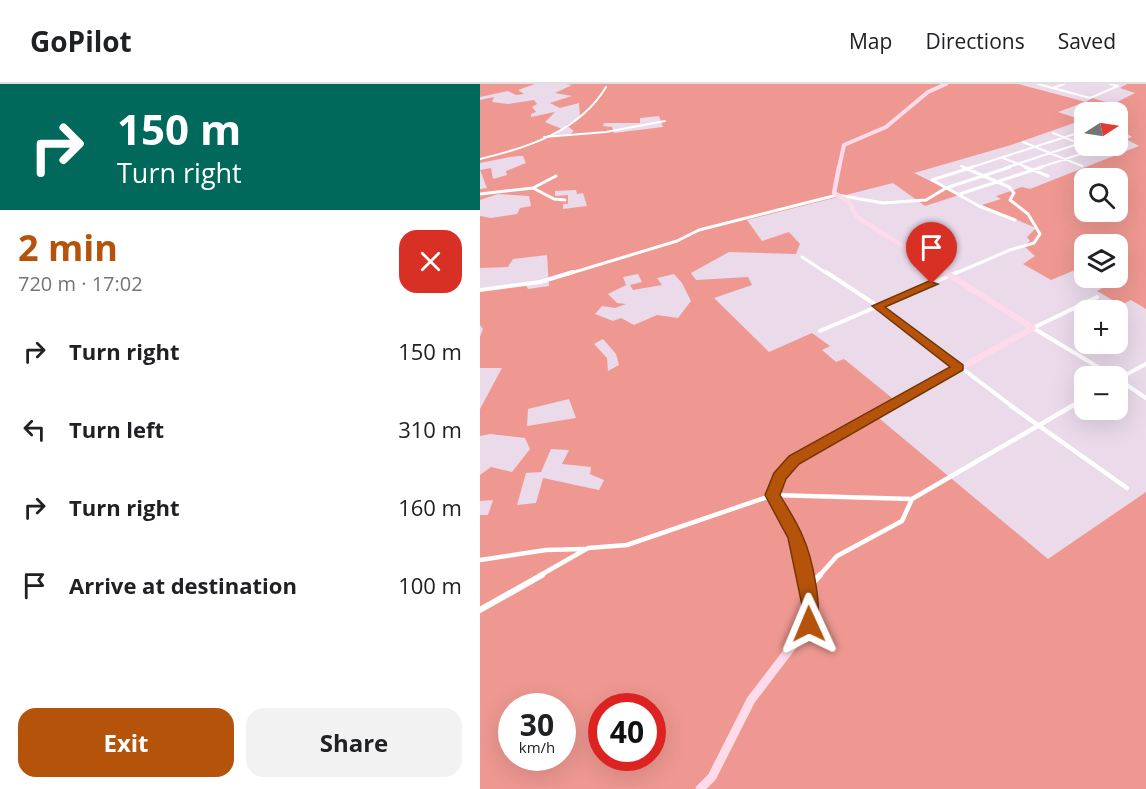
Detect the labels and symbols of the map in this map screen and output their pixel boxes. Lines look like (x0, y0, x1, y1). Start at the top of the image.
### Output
north arrow (1074, 102, 1128, 156)
pin (906, 222, 957, 284)
position arrow (777, 592, 841, 656)
speed limit sign: 40 (588, 693, 666, 771)

